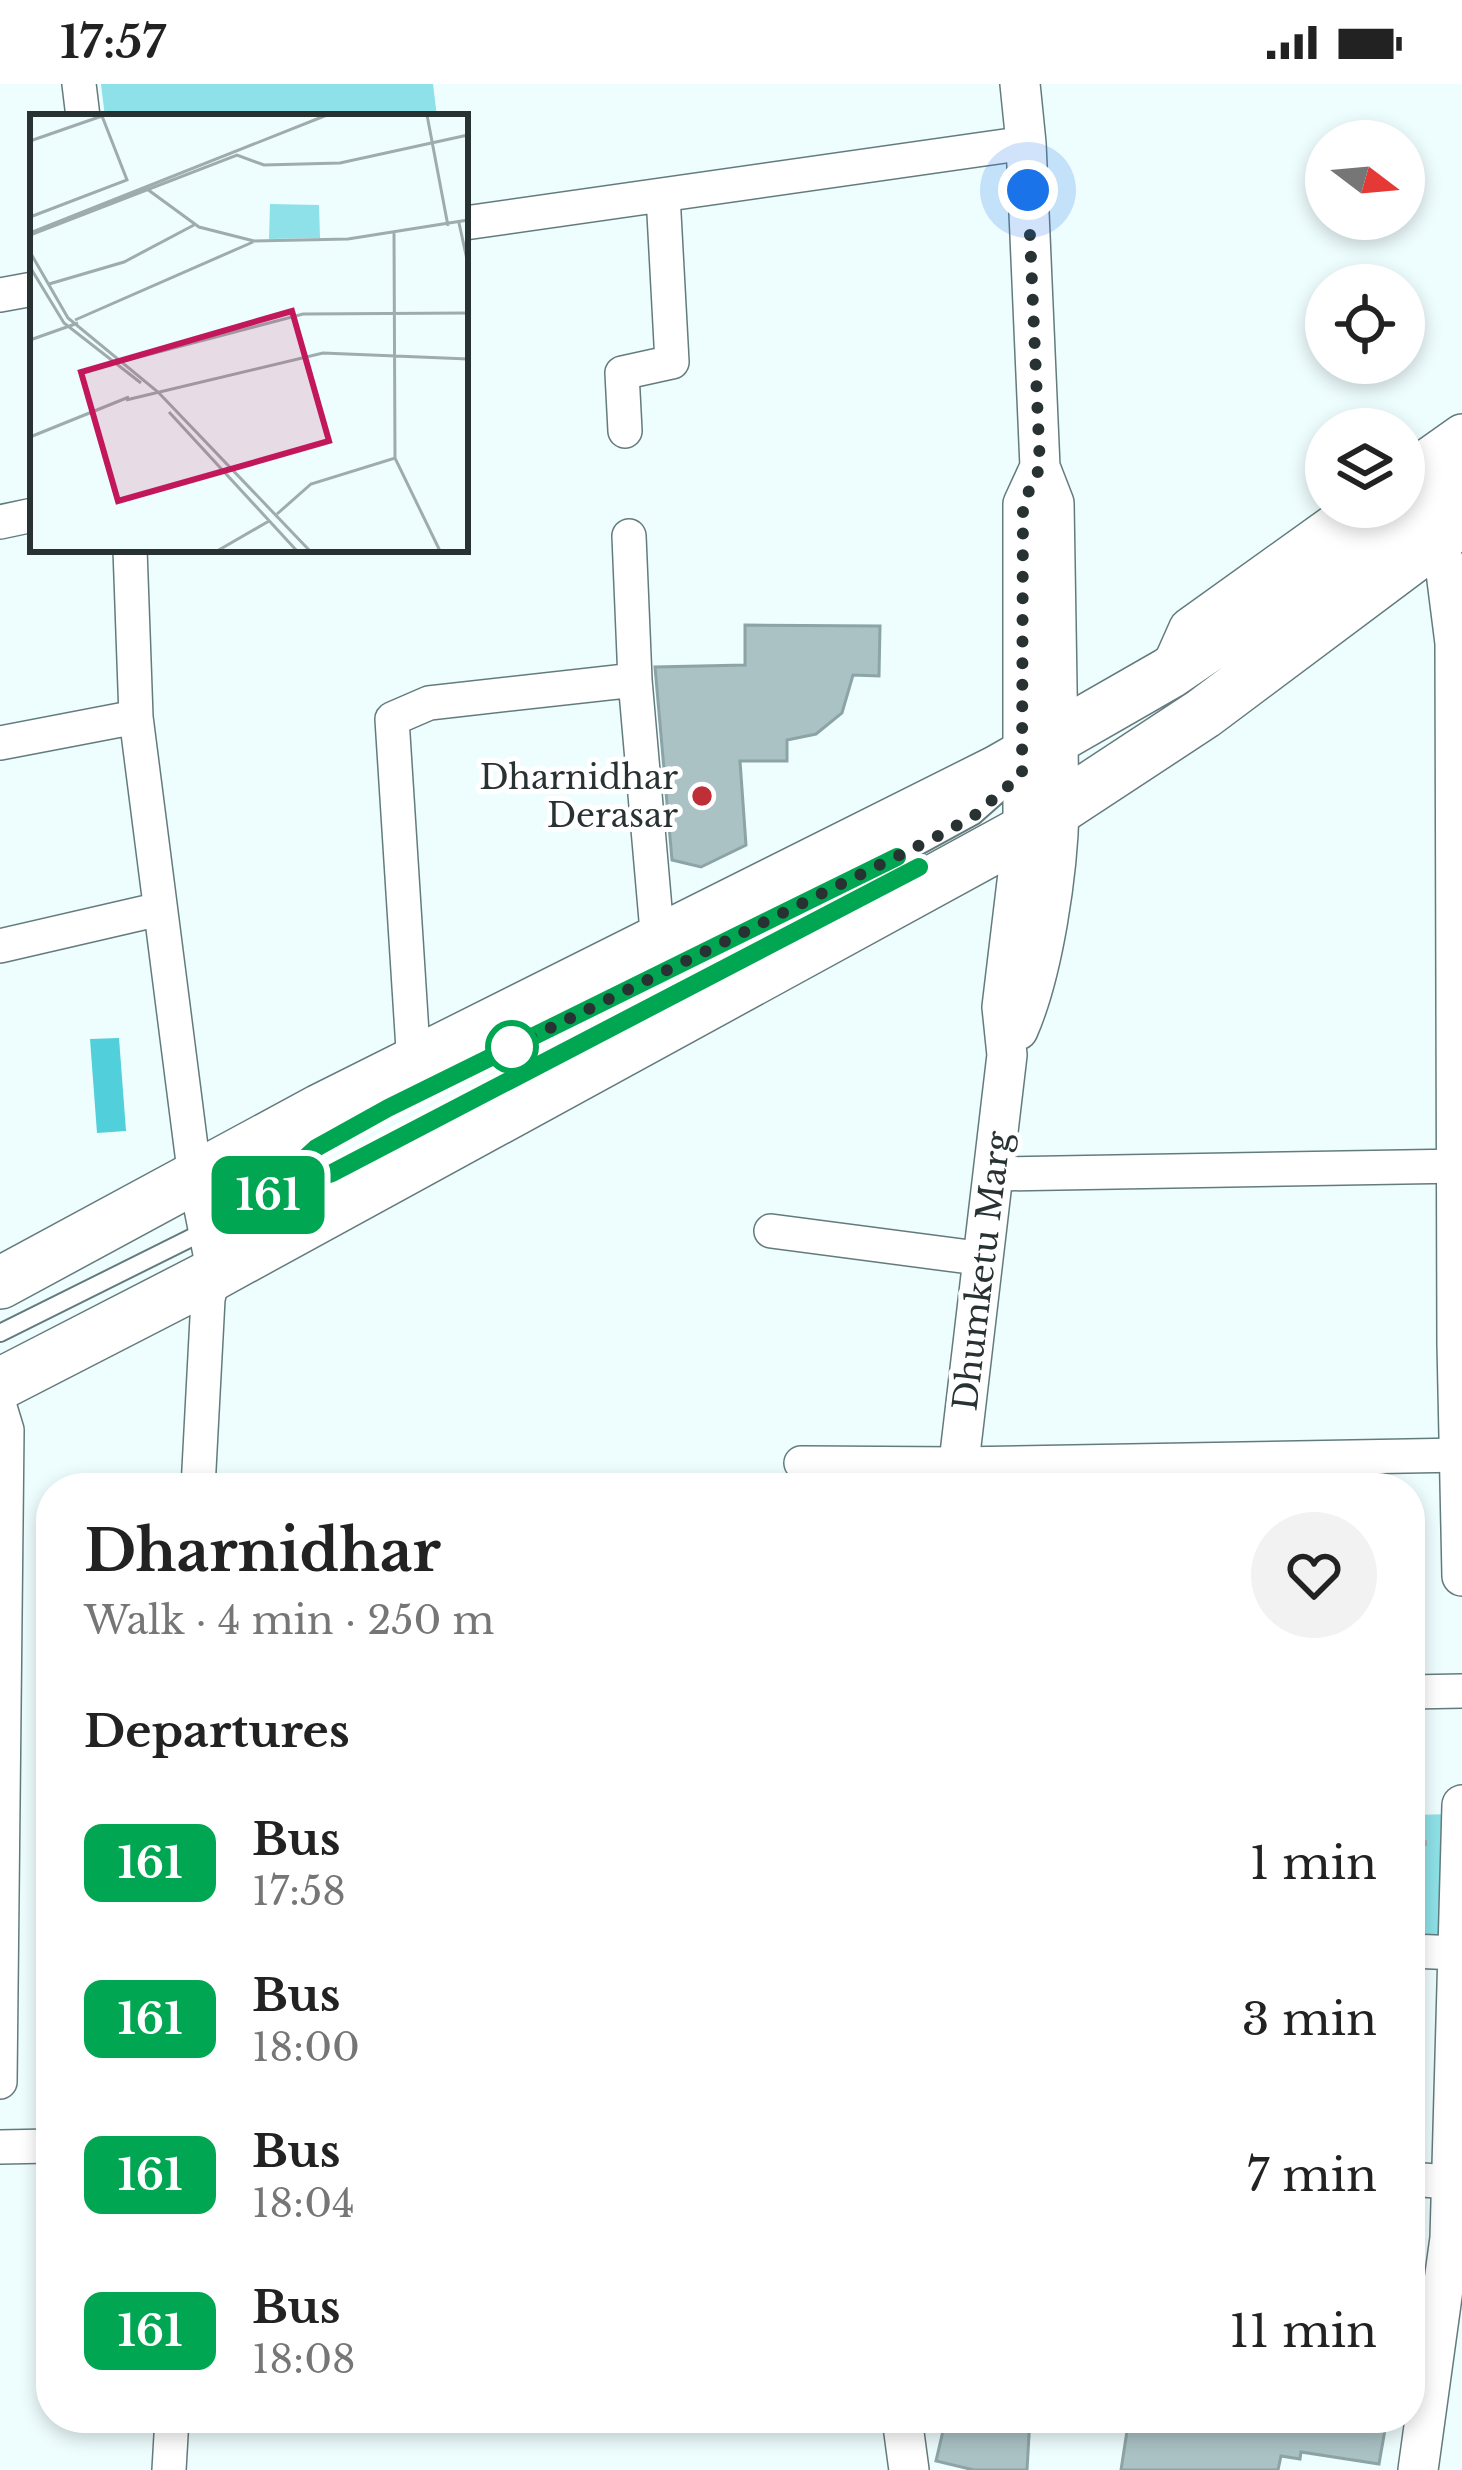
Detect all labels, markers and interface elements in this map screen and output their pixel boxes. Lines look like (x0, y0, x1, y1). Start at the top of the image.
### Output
text: 17:57 (60, 14, 166, 70)
inset map (30, 114, 468, 552)
north arrow (1305, 120, 1425, 240)
map controls (1305, 120, 1425, 528)
your location (998, 160, 1058, 220)
button: locate (1305, 264, 1425, 384)
button: layers (1305, 408, 1425, 528)
place label: Dharnidhar Derasar (479, 757, 678, 836)
marker: Dharnidhar Derasar (689, 783, 715, 809)
unlabelled marker (487, 1022, 537, 1072)
street label: Dhumketu Marg (945, 1128, 1020, 1413)
line badge: 161 (199, 1156, 337, 1234)
text: 161 (236, 1169, 300, 1221)
button: heart (1251, 1512, 1377, 1638)
text: Dharnidhar (84, 1516, 441, 1586)
text: Walk · 4 min · 250 m (84, 1596, 494, 1645)
text: Departures (84, 1703, 350, 1759)
text: Bus (252, 1811, 340, 1867)
text: 1 min (1249, 1835, 1377, 1891)
text: 161 (118, 1837, 182, 1889)
text: 17:58 (252, 1867, 346, 1916)
text: Bus (252, 1967, 340, 2023)
text: 3 min (1242, 1991, 1377, 2047)
text: 161 (118, 1993, 182, 2045)
text: 18:00 (252, 2023, 360, 2072)
text: Bus (252, 2123, 340, 2179)
text: 7 min (1247, 2147, 1377, 2203)
text: 161 (118, 2149, 182, 2201)
text: 18:04 (252, 2179, 355, 2228)
text: Bus (252, 2279, 340, 2335)
text: 11 min (1229, 2303, 1377, 2359)
text: 161 (118, 2305, 182, 2357)
text: 18:08 (252, 2335, 356, 2384)

